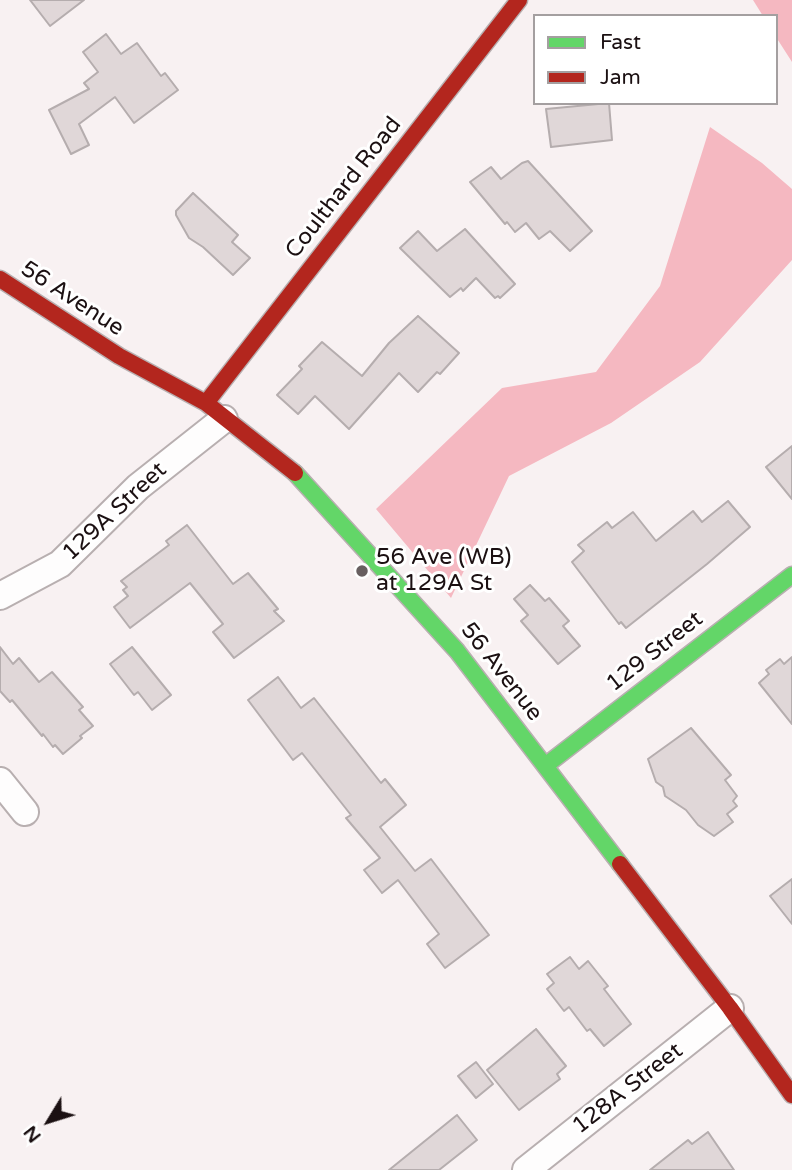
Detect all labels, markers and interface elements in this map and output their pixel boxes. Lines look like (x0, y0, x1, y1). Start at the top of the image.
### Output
legend (533, 14, 778, 105)
text: Fast (600, 30, 641, 55)
text: Jam (600, 65, 641, 90)
street label: Coulthard Road (280, 112, 408, 264)
street label: 56 Avenue (15, 256, 129, 342)
street label: 129A Street (57, 457, 173, 567)
place label: 56 Ave (WB) at 129A St (376, 544, 511, 598)
marker: 56 Ave (WB) at 129A St (354, 563, 370, 579)
street label: 129 Street (601, 606, 709, 698)
street label: 56 Avenue (454, 617, 548, 727)
street label: 128A Street (567, 1037, 689, 1141)
north arrow (14, 1086, 84, 1156)
text: N (19, 1121, 46, 1147)

